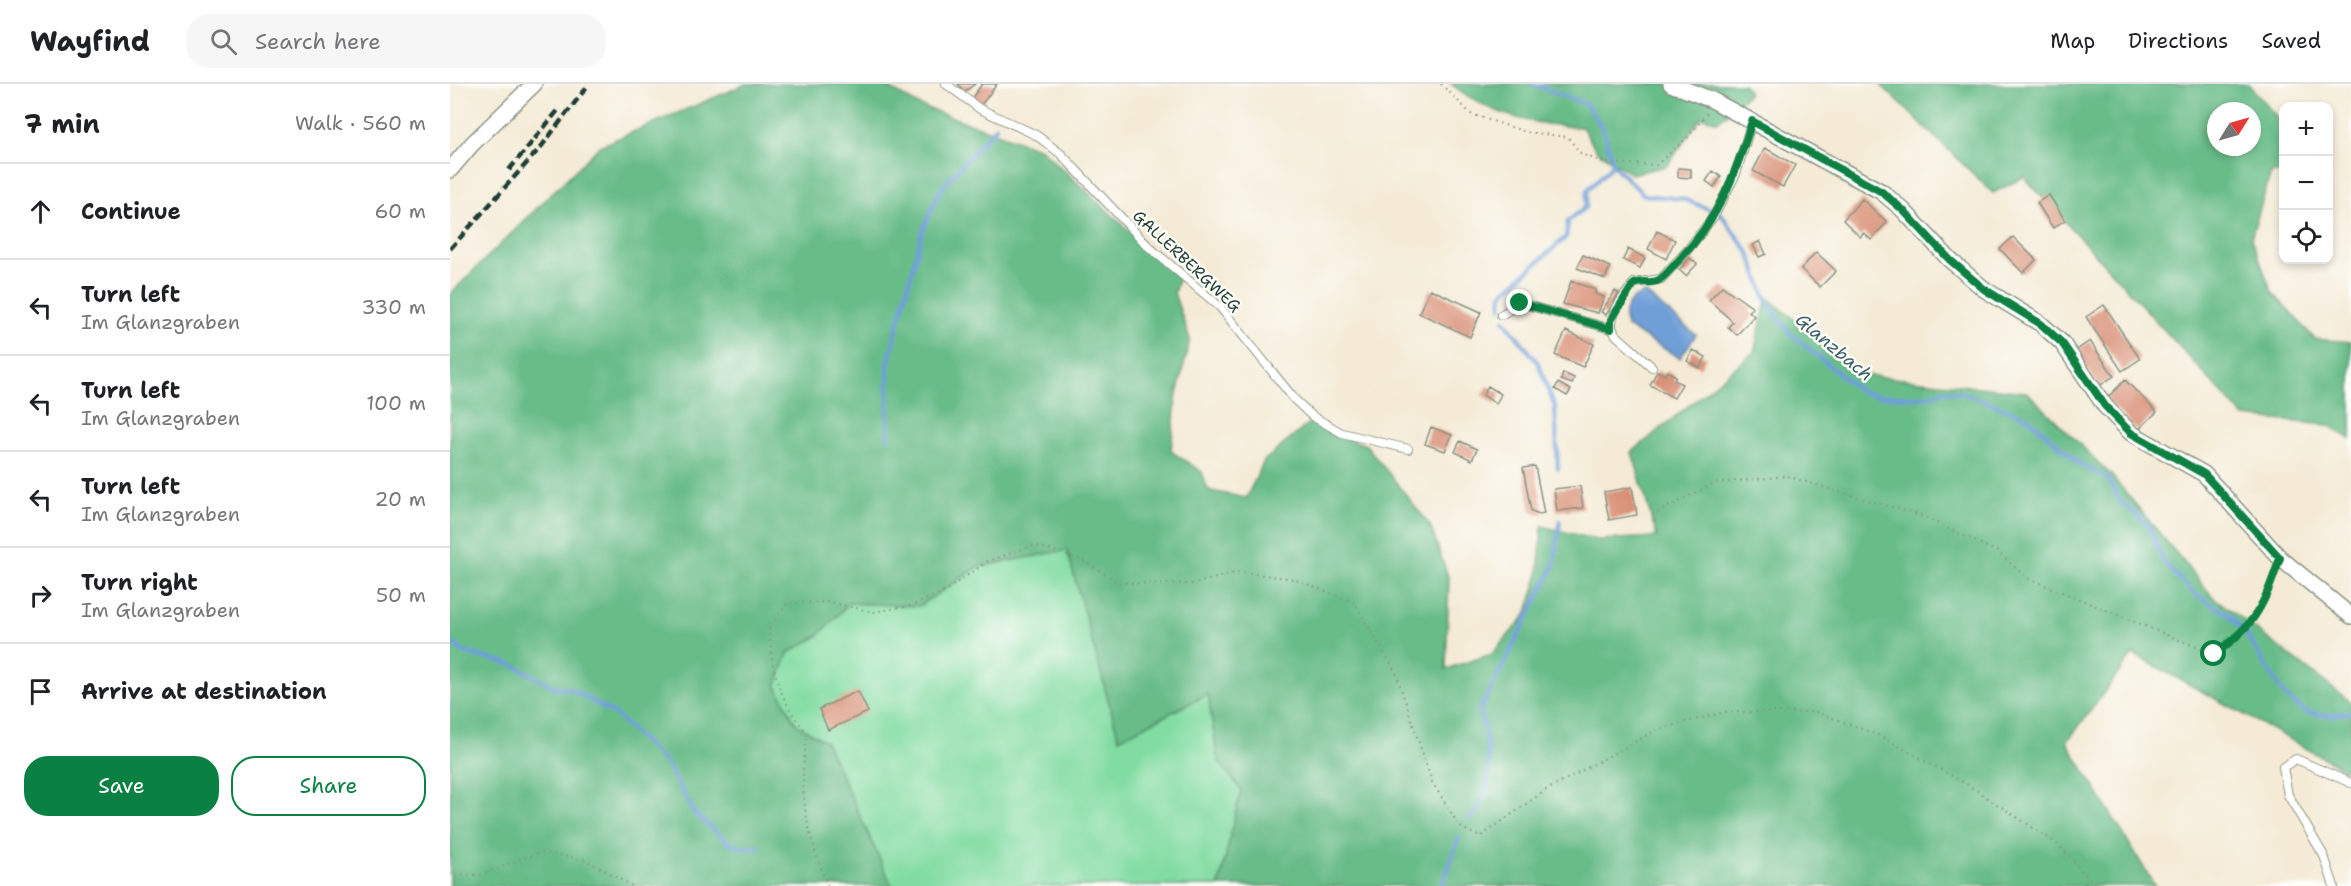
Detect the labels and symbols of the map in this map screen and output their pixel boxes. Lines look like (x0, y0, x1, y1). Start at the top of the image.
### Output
north arrow (2207, 102, 2261, 156)
street label: GALLERBERGWEG (1128, 205, 1246, 317)
route end (1506, 289, 1532, 315)
water label: Glanzbach (1790, 308, 1878, 386)
route start (2200, 640, 2226, 666)

